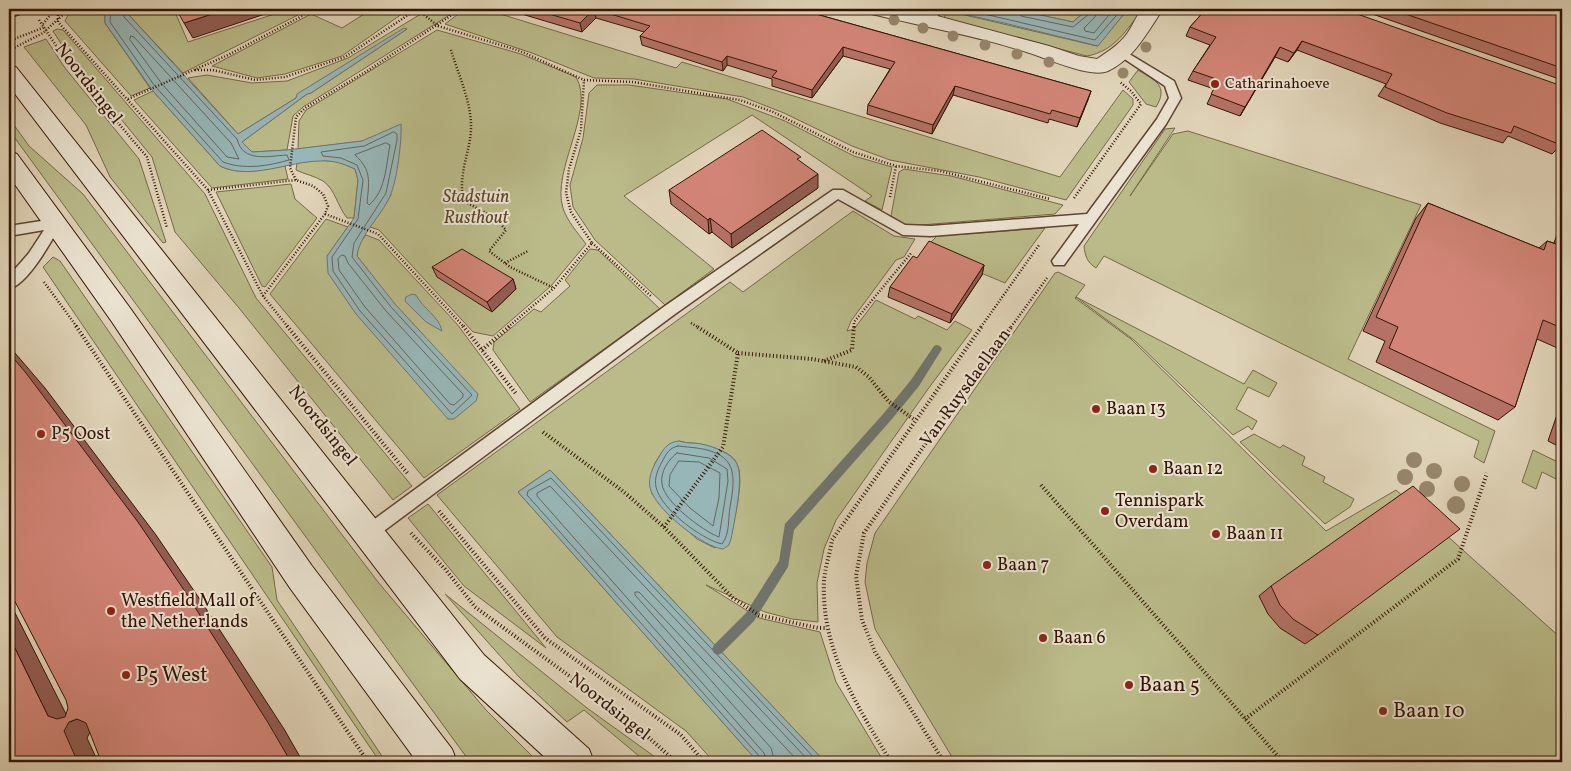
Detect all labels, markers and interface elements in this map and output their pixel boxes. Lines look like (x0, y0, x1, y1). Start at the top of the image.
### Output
street label: Noordsingel (48, 38, 128, 130)
place label: Catharinahoeve (1225, 74, 1330, 95)
marker: Catharinahoeve (1209, 78, 1221, 90)
park label: Stadstuin Rusthout (443, 185, 510, 231)
street label: Van Ruysdaellaan (915, 324, 1018, 452)
street label: Noordsingel (282, 380, 362, 472)
place label: Baan 13 (1106, 397, 1166, 422)
marker: Baan 13 (1090, 403, 1102, 415)
place label: P5 Oost (51, 422, 110, 447)
marker: P5 Oost (35, 428, 47, 440)
place label: Baan 12 (1163, 457, 1223, 482)
marker: Baan 12 (1147, 463, 1159, 475)
place label: Tennispark Overdam (1115, 489, 1204, 535)
marker: Tennispark Overdam (1099, 505, 1111, 517)
place label: Baan 11 (1226, 522, 1283, 547)
marker: Baan 11 (1210, 528, 1222, 540)
place label: Baan 7 (997, 553, 1049, 578)
marker: Baan 7 (981, 559, 993, 571)
place label: Westfield Mall of the Netherlands (121, 589, 257, 635)
marker: Westfield Mall of the Netherlands (105, 605, 117, 617)
place label: Baan 6 (1053, 626, 1106, 651)
marker: Baan 6 (1037, 632, 1049, 644)
place label: P5 West (136, 661, 208, 690)
street label: Noordsingel (563, 667, 655, 747)
marker: P5 West (120, 669, 132, 681)
place label: Baan 5 (1139, 671, 1200, 700)
marker: Baan 5 (1123, 679, 1135, 691)
place label: Baan 10 (1393, 697, 1465, 726)
marker: Baan 10 (1377, 705, 1389, 717)

